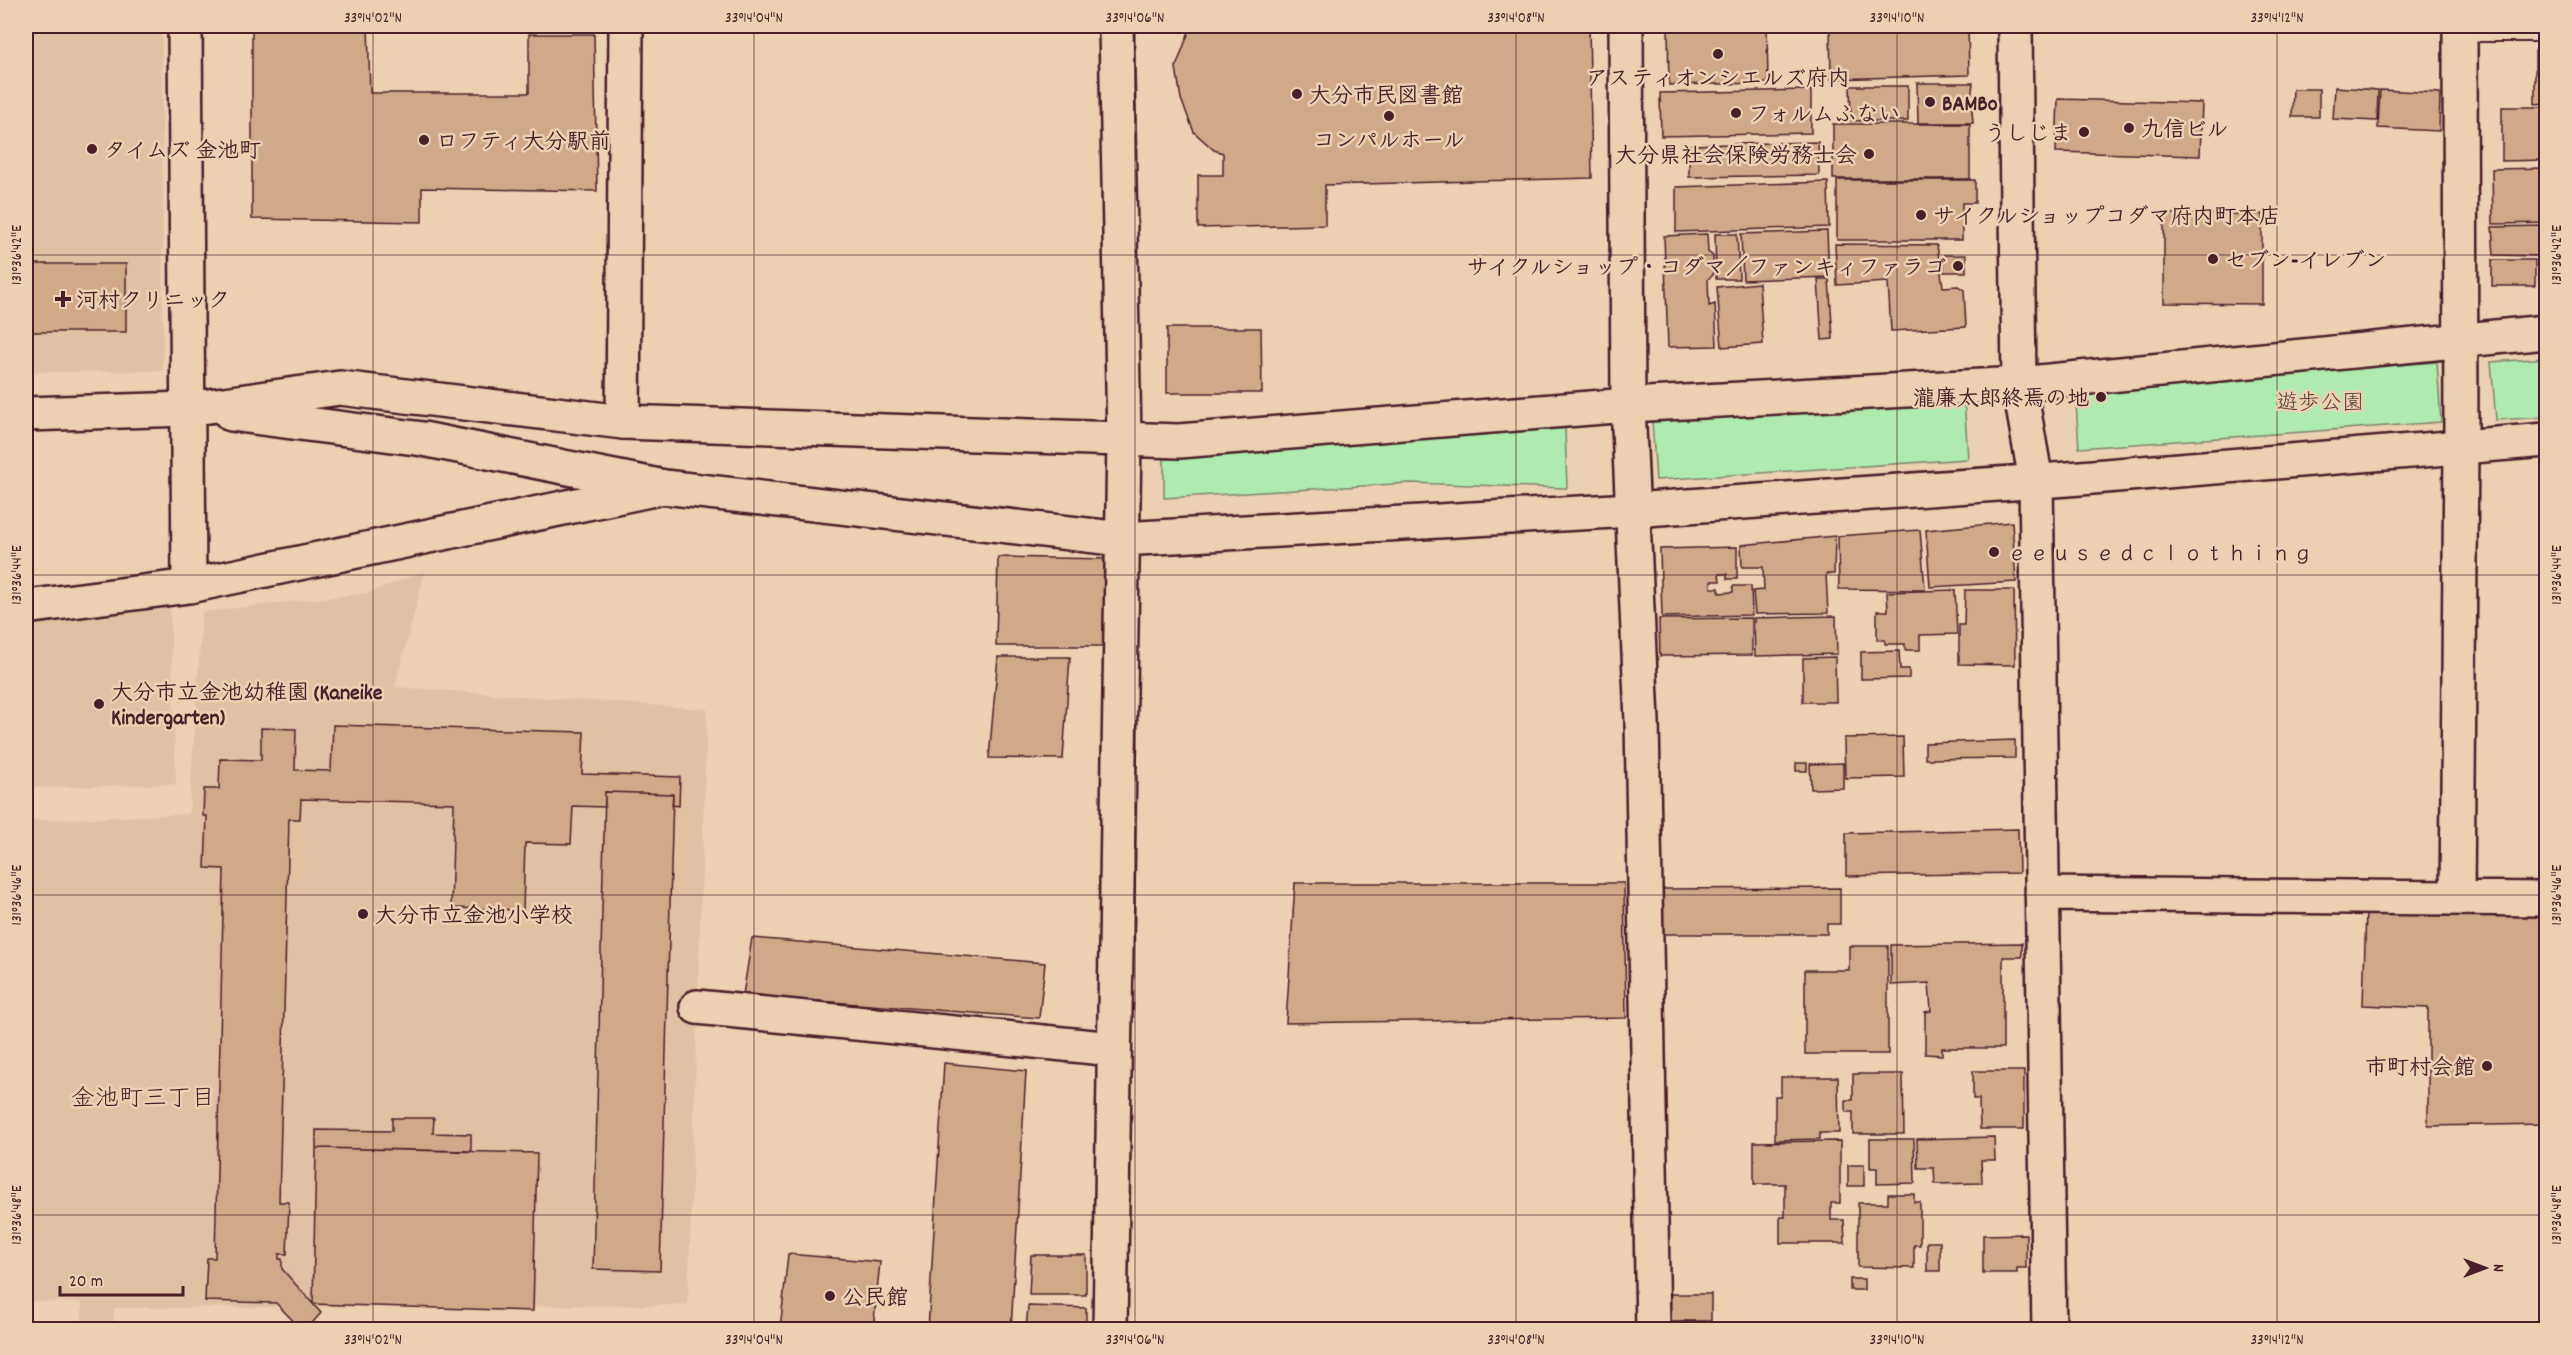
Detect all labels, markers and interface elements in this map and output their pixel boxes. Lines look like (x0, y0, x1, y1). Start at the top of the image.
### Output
text: 33°14'02"N (344, 8, 402, 30)
text: 33°14'04"N (725, 8, 783, 30)
text: 33°14'06"N (1106, 8, 1164, 30)
text: 33°14'08"N (1487, 8, 1545, 30)
text: 33°14'10"N (1870, 8, 1924, 30)
text: 33°14'12"N (2250, 8, 2304, 30)
marker: アスティオンシエルズ府内 (1711, 47, 1725, 61)
place label: アスティオンシエルズ府内 (1586, 65, 1850, 96)
place label: 大分市民図書館 (1309, 82, 1463, 113)
marker: 大分市民図書館 (1290, 87, 1304, 101)
place label: BAMBo (1942, 90, 1998, 121)
marker: BAMBo (1923, 95, 1937, 109)
place label: フォルムふない (1748, 101, 1900, 132)
marker: フォルムふない (1729, 106, 1743, 120)
marker: コンパルホール (1382, 109, 1396, 123)
place label: 九信ビル (2141, 116, 2229, 147)
place label: うしじま (1984, 120, 2072, 151)
marker: 九信ビル (2122, 121, 2136, 135)
marker: うしじま (2077, 125, 2091, 139)
place label: コンパルホール (1313, 127, 1465, 158)
place label: ロフティ大分駅前 (436, 128, 611, 159)
marker: ロフティ大分駅前 (417, 133, 431, 147)
place label: タイムズ 金池町 (104, 137, 261, 168)
marker: タイムズ 金池町 (85, 142, 99, 156)
place label: 大分県社会保険労務士会 (1615, 142, 1857, 173)
marker: 大分県社会保険労務士会 (1862, 147, 1876, 161)
place label: サイクルショップコダマ府内町本店 (1933, 203, 2281, 234)
marker: サイクルショップコダマ府内町本店 (1914, 208, 1928, 222)
text: 131°36'42"E (7, 225, 29, 285)
text: 131°36'42"E (2547, 225, 2569, 285)
place label: セブン-イレブン (2225, 247, 2387, 278)
marker: セブン-イレブン (2206, 252, 2220, 266)
place label: サイクルショップ・コダマ／ファンキィファラゴ (1466, 254, 1946, 285)
marker: サイクルショップ・コダマ／ファンキィファラゴ (1951, 259, 1965, 273)
place label: 河村クリニック (76, 287, 230, 318)
marker: 河村クリニック (54, 290, 72, 308)
place label: 瀧廉太郎終焉の地 (1913, 385, 2089, 416)
park label: 遊歩公園 (2276, 389, 2364, 420)
marker: 瀧廉太郎終焉の地 (2094, 390, 2108, 404)
place label: ｅｅｕｓｅｄｃｌｏｔｈｉｎｇ (2006, 540, 2314, 571)
text: 131°36'44"E (7, 545, 29, 605)
marker: ｅｅｕｓｅｄｃｌｏｔｈｉｎｇ (1987, 545, 2001, 559)
text: 131°36'44"E (2547, 545, 2569, 605)
place label: 大分市立金池幼稚園 (Kaneike Kindergarten) (111, 679, 383, 735)
marker: 大分市立金池幼稚園 (Kaneike Kindergarten) (92, 697, 106, 711)
text: 131°36'46"E (7, 864, 29, 925)
text: 131°36'46"E (2547, 864, 2569, 925)
place label: 大分市立金池小学校 (375, 902, 573, 933)
marker: 大分市立金池小学校 (356, 907, 370, 921)
place label: 市町村会館 (2365, 1054, 2475, 1085)
marker: 市町村会館 (2480, 1059, 2494, 1073)
district label: 金池町三丁目 (71, 1083, 215, 1117)
text: 131°36'48"E (7, 1185, 29, 1245)
text: 131°36'48"E (2547, 1185, 2569, 1245)
north arrow (2455, 1238, 2515, 1298)
scale bar (60, 1259, 183, 1297)
text: N (2486, 1264, 2509, 1272)
text: 20 m (69, 1270, 103, 1295)
place label: 公民館 (842, 1284, 908, 1315)
marker: 公民館 (823, 1289, 837, 1303)
text: 33°14'02"N (344, 1330, 402, 1352)
text: 33°14'04"N (725, 1330, 783, 1352)
text: 33°14'06"N (1106, 1330, 1164, 1352)
text: 33°14'08"N (1487, 1330, 1545, 1352)
text: 33°14'10"N (1870, 1330, 1924, 1352)
text: 33°14'12"N (2250, 1330, 2304, 1352)

